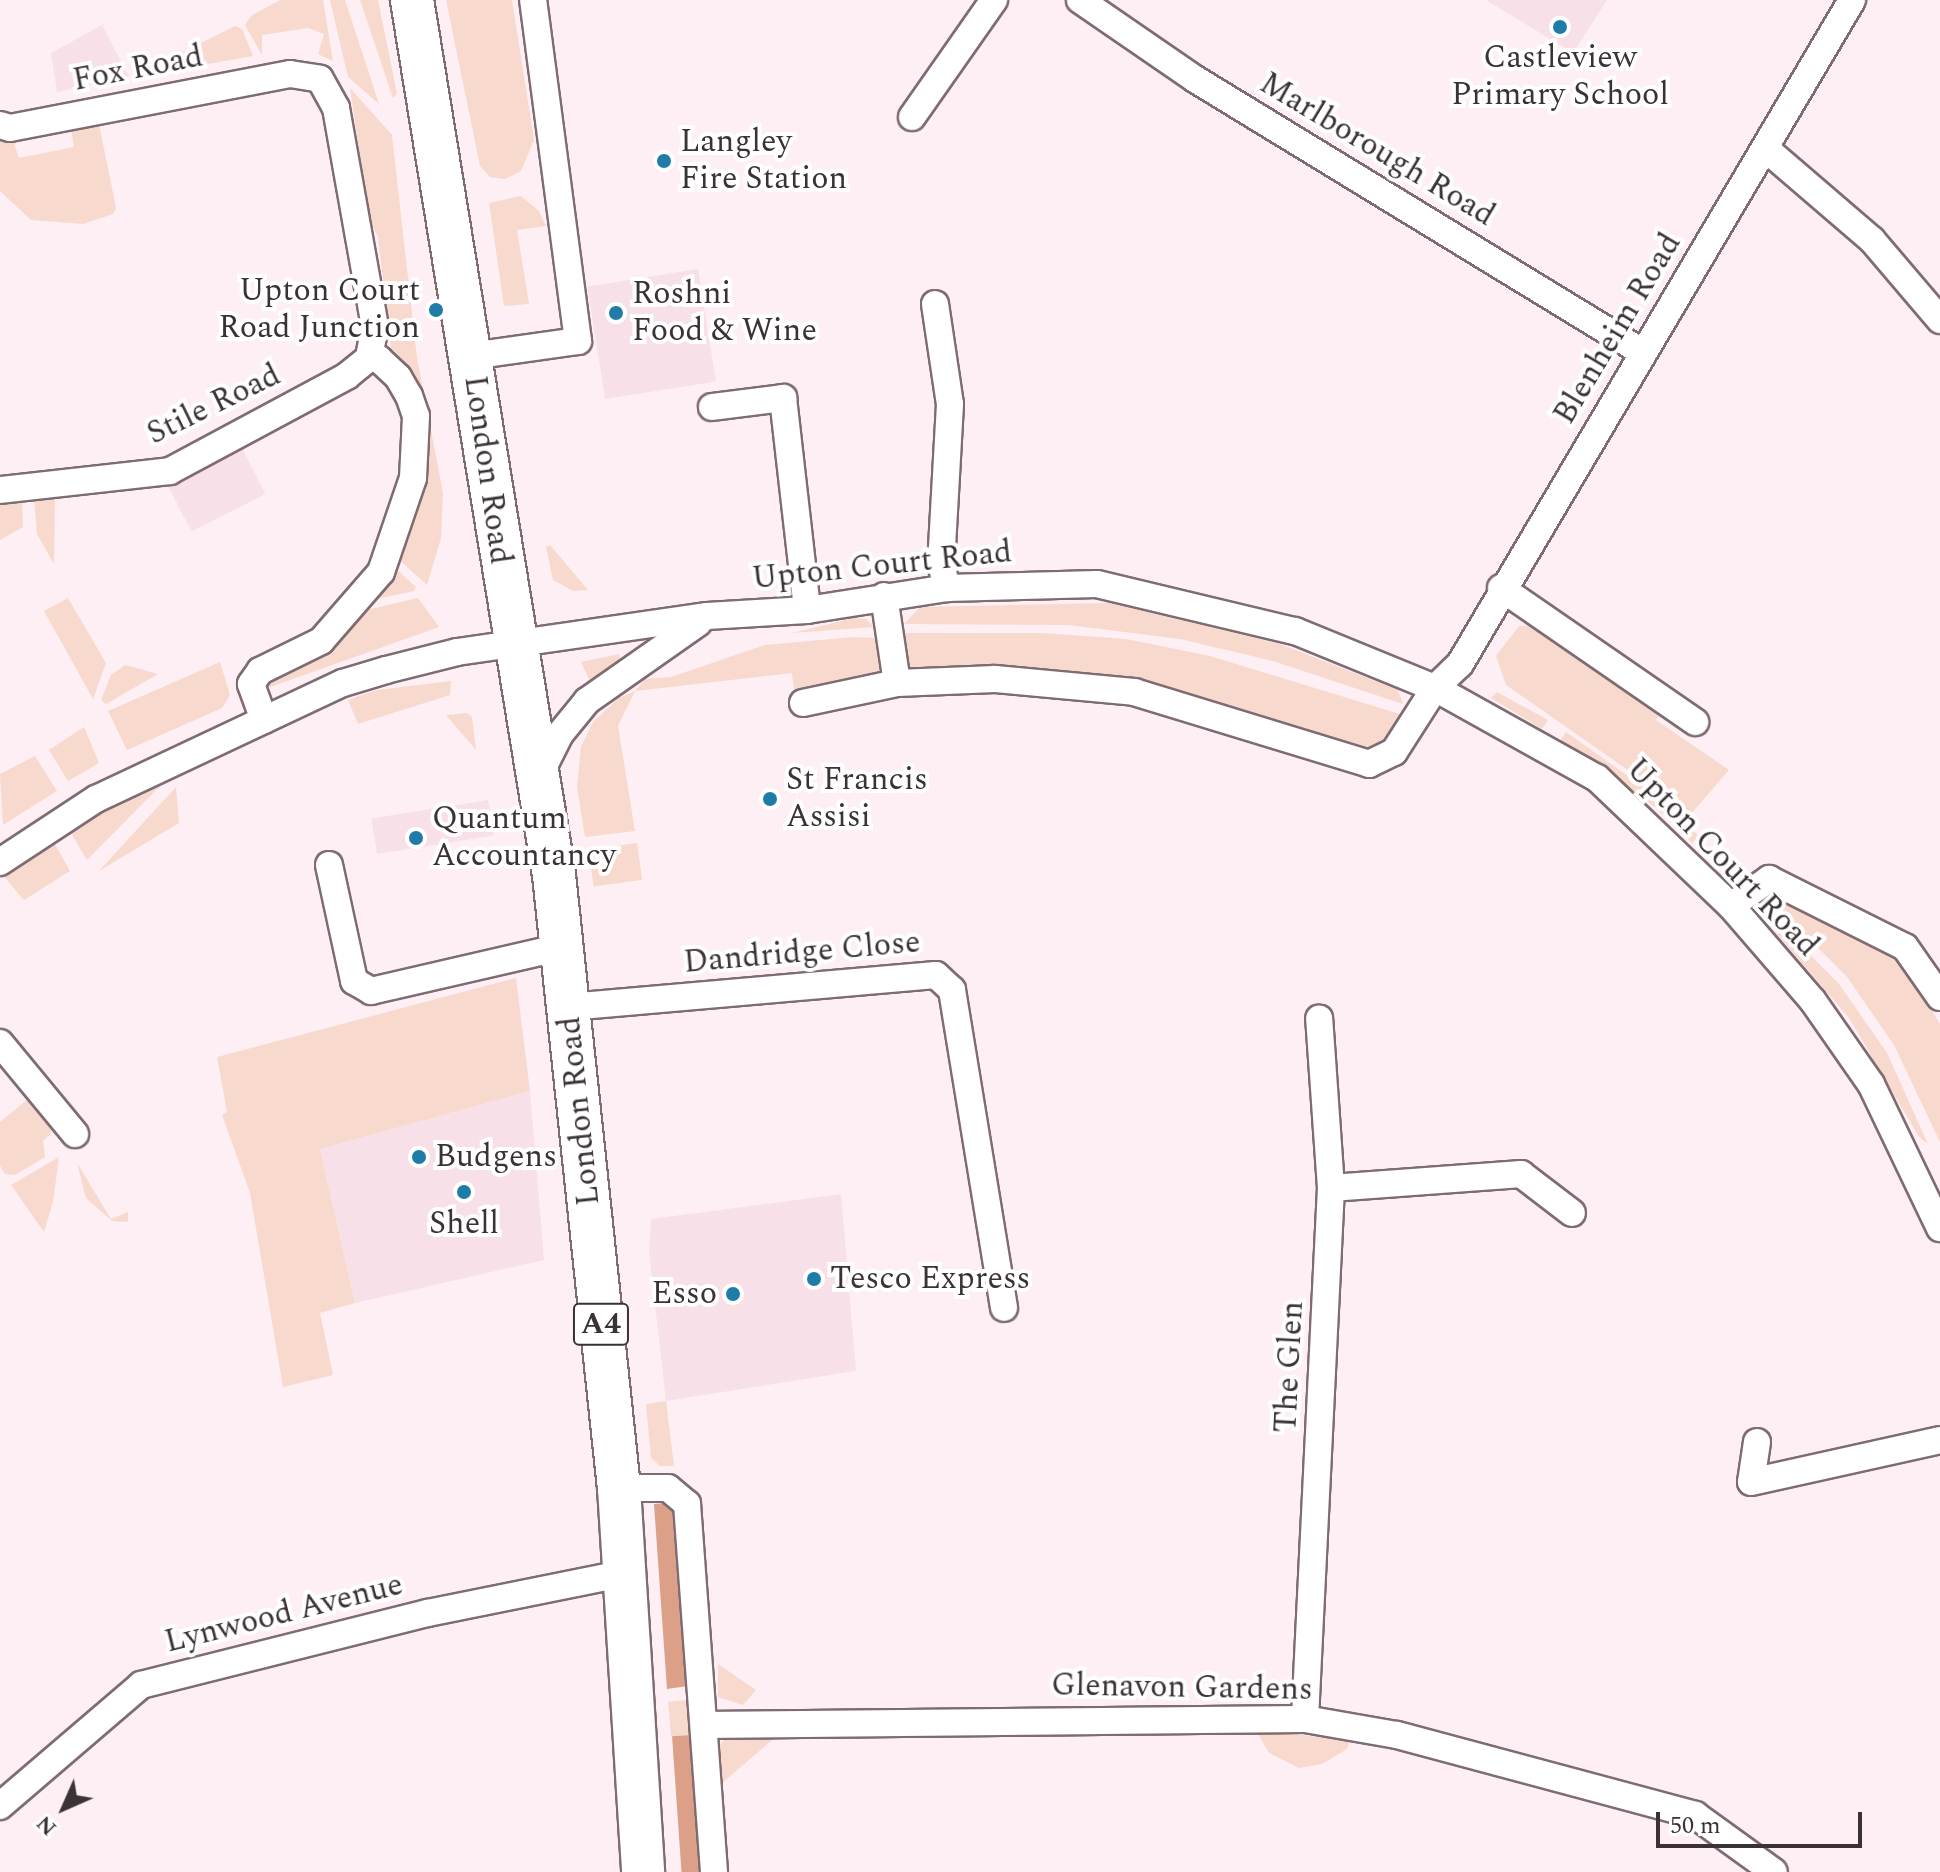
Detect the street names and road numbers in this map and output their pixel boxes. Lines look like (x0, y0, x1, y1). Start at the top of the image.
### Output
street label: Fox Road (70, 38, 206, 100)
street label: Marlborough Road (1252, 65, 1502, 235)
street label: Blenheim Road (1546, 227, 1690, 431)
street label: Stile Road (141, 356, 287, 454)
street label: London Road (455, 373, 519, 567)
street label: Upton Court Road (750, 533, 1014, 599)
street label: Upton Court Road (1617, 751, 1827, 965)
street label: Dandridge Close (682, 924, 922, 982)
street label: London Road (551, 1014, 609, 1208)
road number: A4 (571, 1298, 631, 1350)
street label: The Glen (1267, 1300, 1313, 1434)
street label: Lynwood Avenue (161, 1566, 407, 1662)
street label: Glenavon Gardens (1051, 1667, 1313, 1709)

